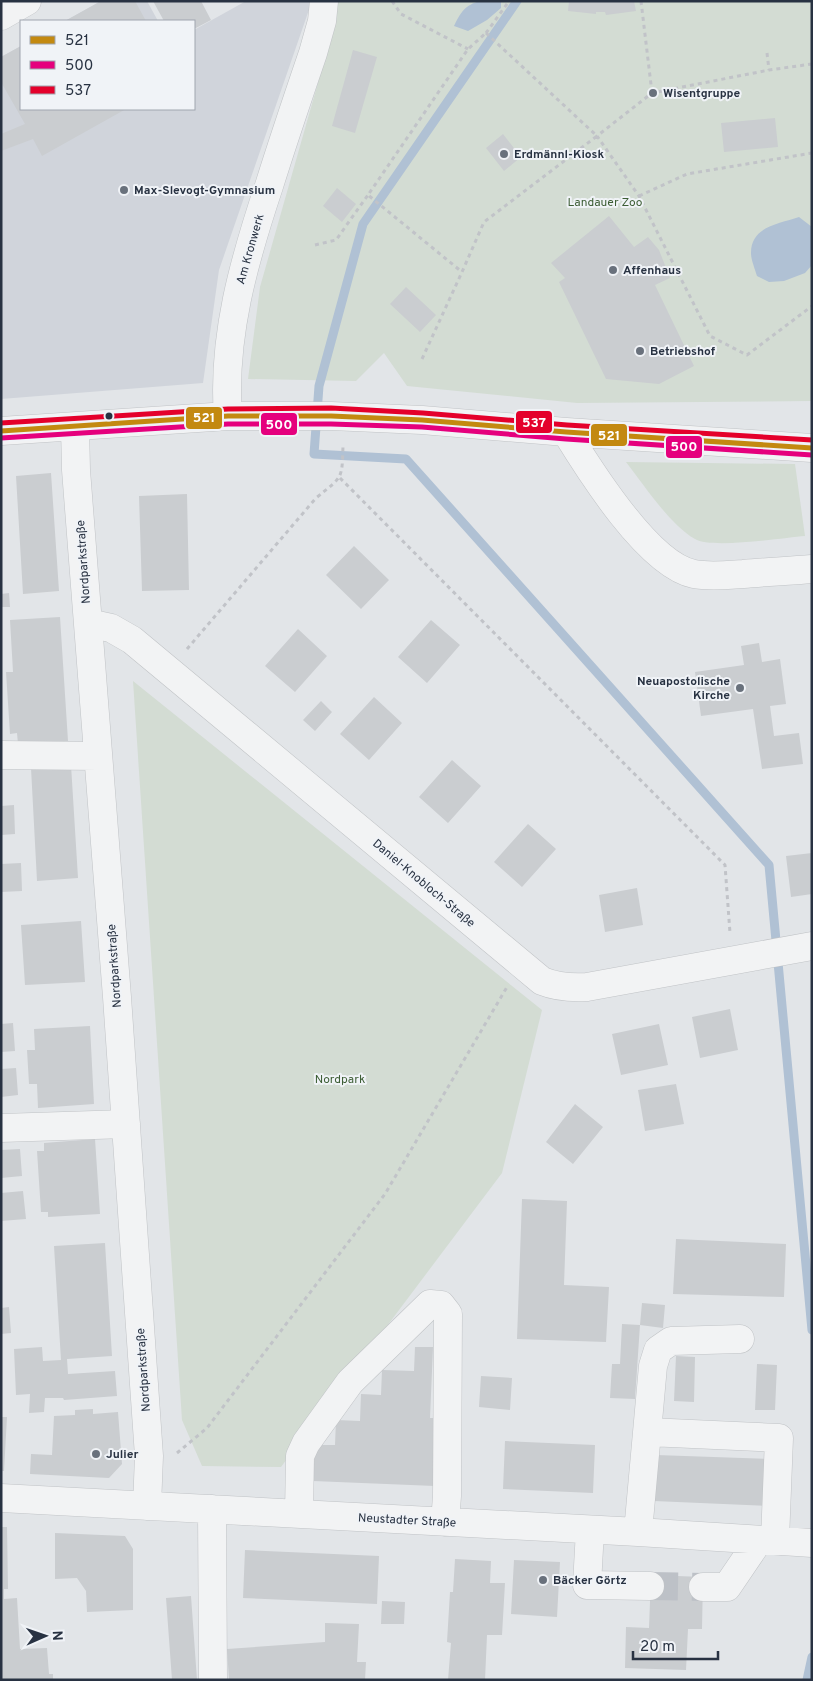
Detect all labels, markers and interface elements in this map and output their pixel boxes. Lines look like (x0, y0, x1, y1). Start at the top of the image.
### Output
legend (20, 20, 195, 110)
text: 521 (65, 32, 89, 51)
text: 500 (65, 57, 93, 76)
text: 537 (65, 82, 91, 101)
place label: Wisentgruppe (663, 86, 741, 102)
marker: Wisentgruppe (647, 87, 659, 99)
place label: Erdmännl-Kiosk (514, 147, 604, 163)
marker: Erdmännl-Kiosk (498, 148, 510, 160)
place label: Max-Slevogt-Gymnasium (134, 183, 275, 199)
marker: Max-Slevogt-Gymnasium (118, 184, 130, 196)
park label: Landauer Zoo (567, 195, 643, 211)
street label: Am Kronwerk (233, 212, 269, 286)
place label: Affenhaus (623, 263, 681, 279)
marker: Affenhaus (607, 264, 619, 276)
place label: Betriebshof (650, 344, 716, 360)
marker: Betriebshof (634, 345, 646, 357)
line badge: 521 (185, 406, 223, 430)
text: 521 (193, 410, 215, 427)
line badge: 537 (515, 410, 553, 434)
unlabelled marker (104, 411, 114, 421)
line badge: 500 (260, 412, 298, 436)
text: 537 (522, 415, 546, 432)
text: 500 (266, 417, 293, 434)
line badge: 521 (590, 423, 628, 447)
text: 521 (598, 428, 620, 445)
line badge: 500 (665, 435, 703, 459)
text: 500 (671, 439, 698, 456)
street label: Nordparkstraße (73, 520, 95, 604)
place label: Neuapostolische Kirche (637, 674, 730, 704)
marker: Neuapostolische Kirche (734, 682, 746, 694)
street label: Daniel-Knobloch-Straße (369, 836, 478, 931)
street label: Nordparkstraße (104, 924, 126, 1008)
park label: Nordpark (315, 1072, 365, 1088)
street label: Nordparkstraße (133, 1328, 155, 1412)
place label: Julier (106, 1447, 138, 1463)
marker: Julier (90, 1448, 102, 1460)
street label: Neustadter Straße (357, 1510, 456, 1532)
place label: Bäcker Görtz (553, 1573, 627, 1589)
marker: Bäcker Görtz (537, 1574, 549, 1586)
north arrow (20, 1611, 70, 1661)
scale bar (633, 1628, 718, 1660)
text: N (48, 1630, 65, 1641)
text: 20 m (640, 1638, 675, 1657)

